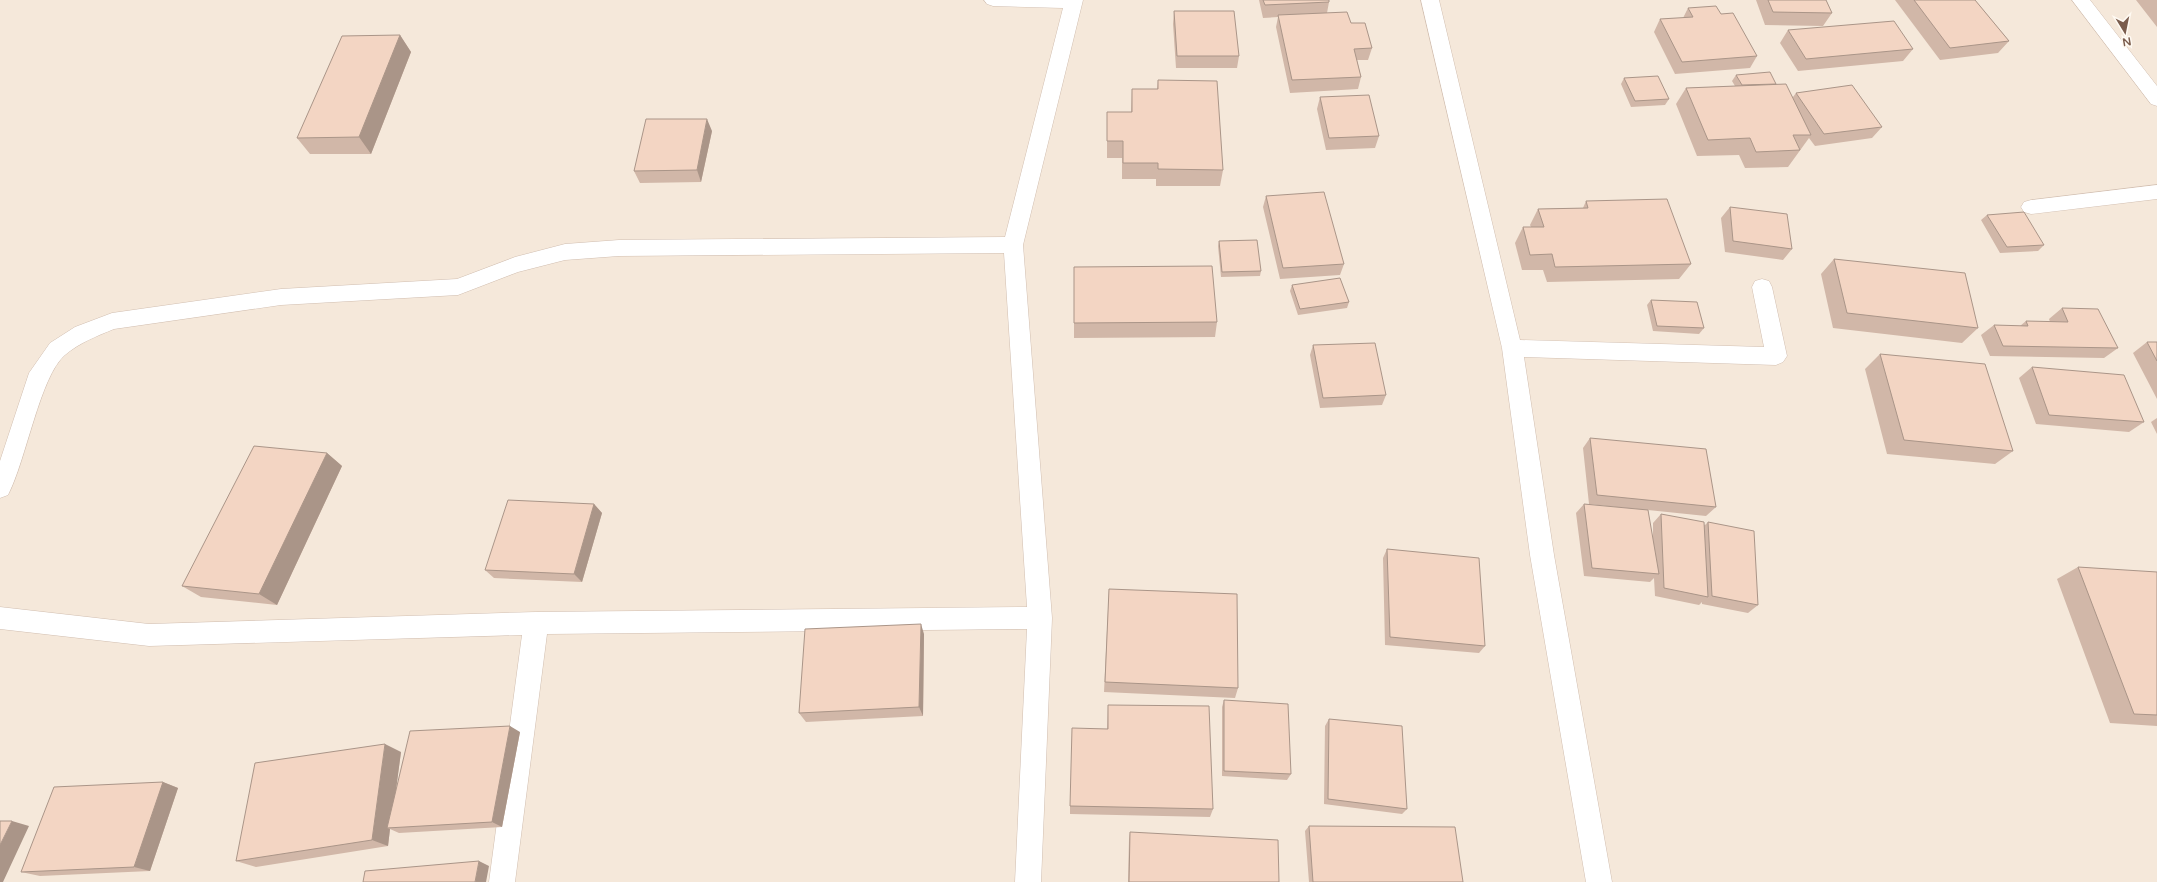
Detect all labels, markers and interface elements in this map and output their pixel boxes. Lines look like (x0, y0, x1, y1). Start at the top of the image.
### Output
north arrow (2105, 12, 2145, 52)
text: N (2121, 34, 2132, 49)

